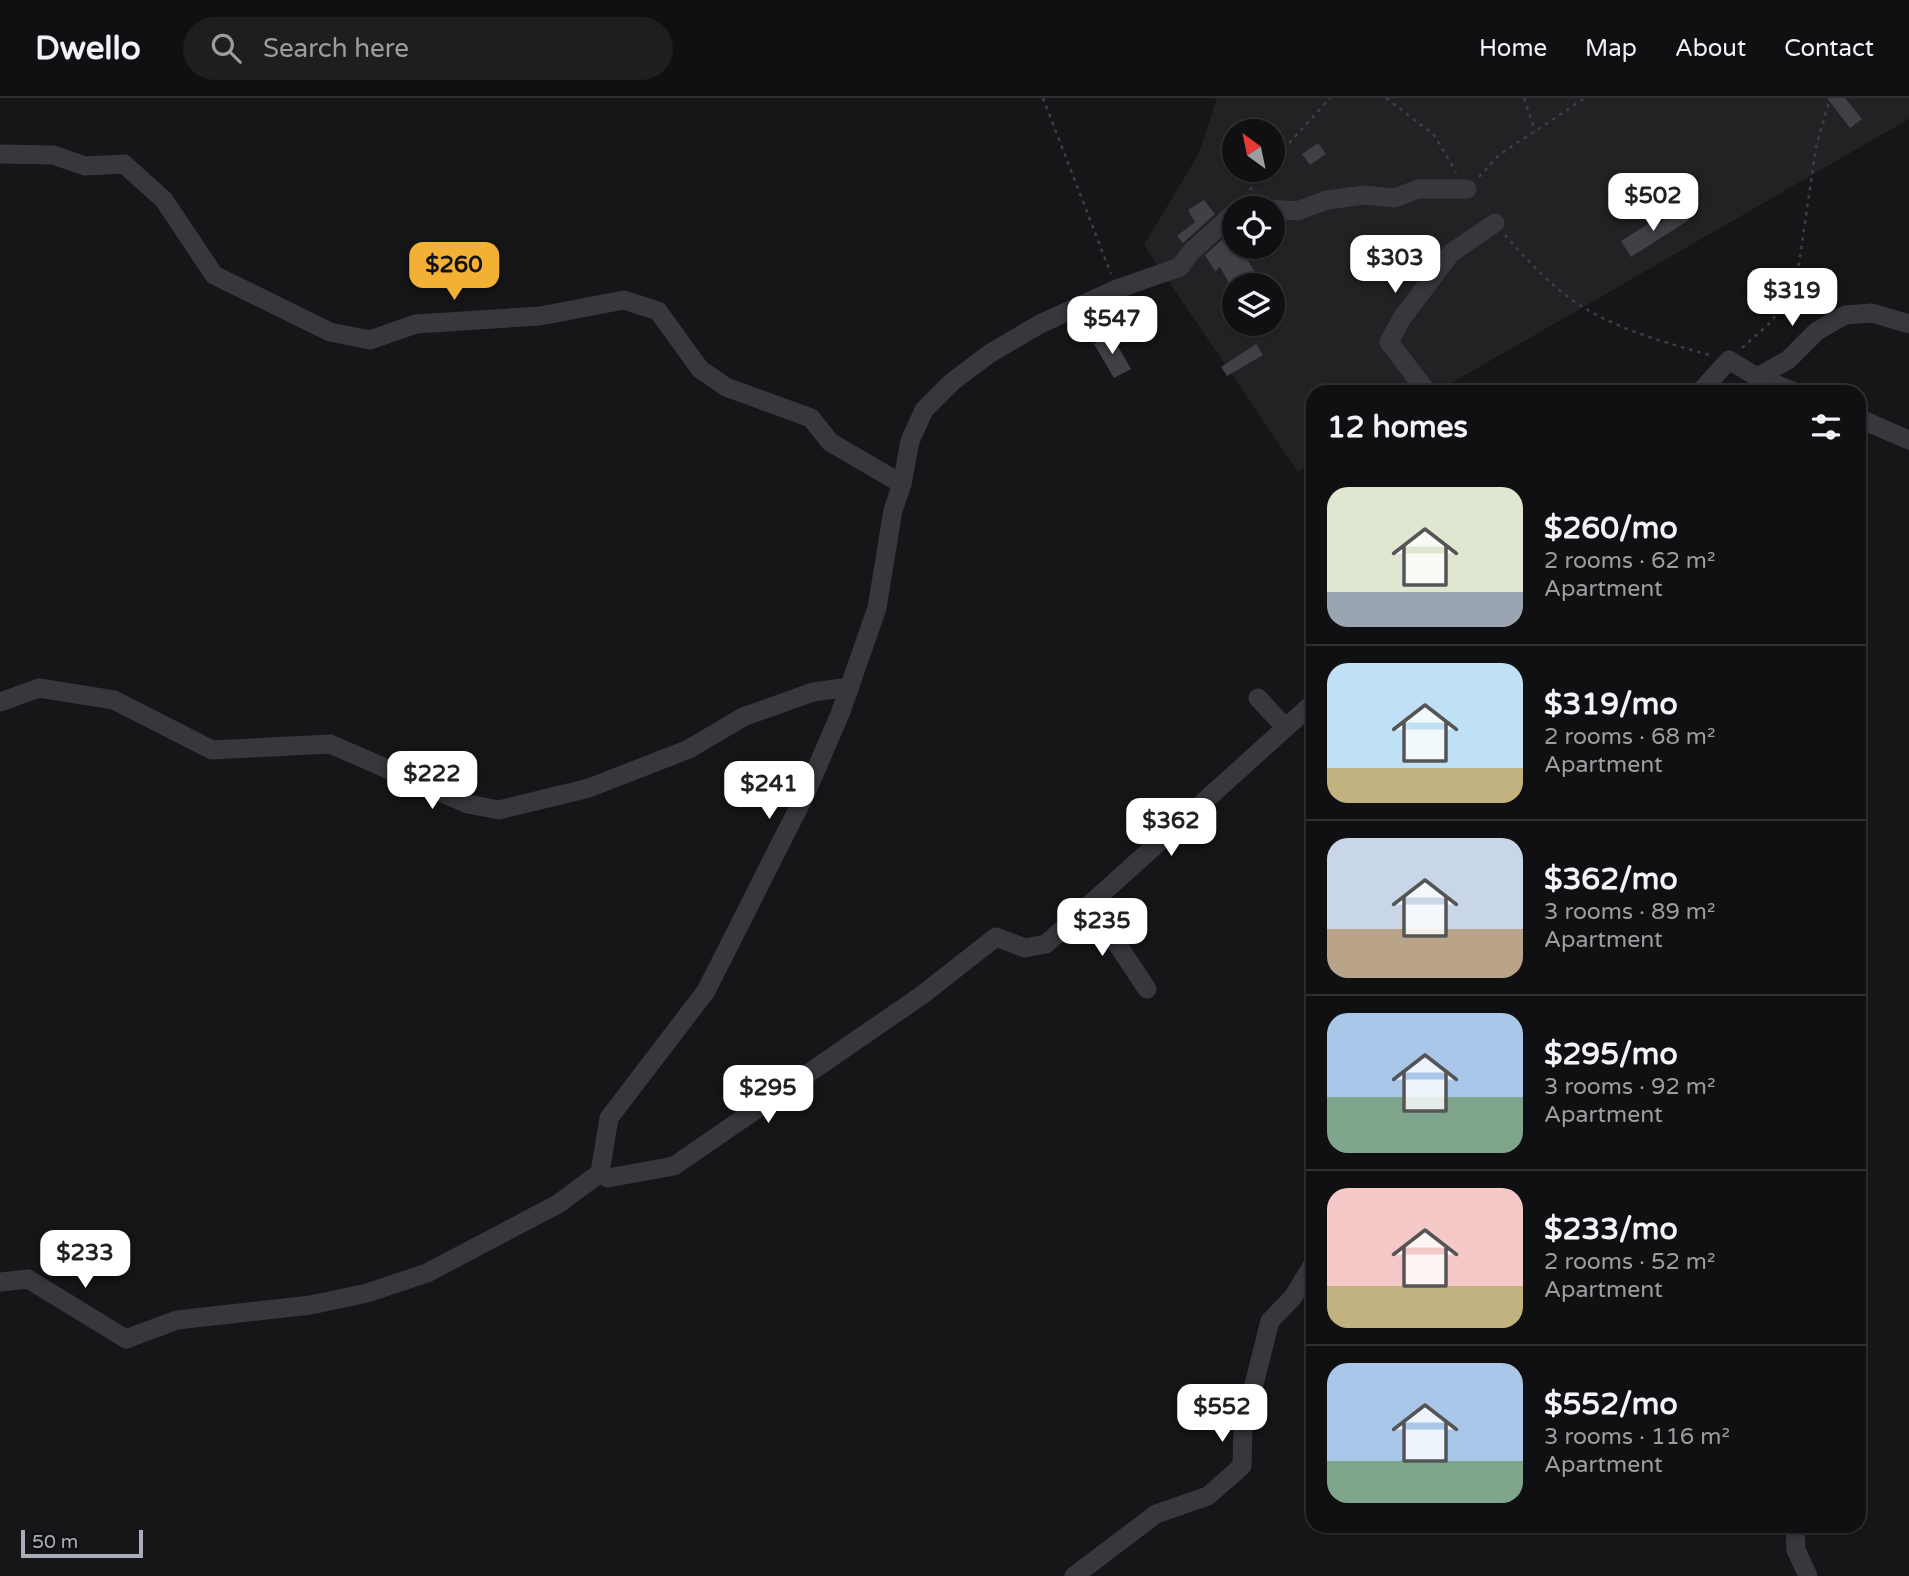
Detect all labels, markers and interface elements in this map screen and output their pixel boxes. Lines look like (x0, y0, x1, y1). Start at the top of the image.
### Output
search box (183, 17, 673, 80)
text: Dwello (35, 29, 141, 68)
icon: search (207, 29, 245, 67)
text: Search here (263, 33, 409, 64)
text: Home (1479, 34, 1547, 63)
text: Map (1585, 34, 1637, 63)
text: About (1675, 34, 1746, 63)
text: Contact (1784, 34, 1874, 63)
north arrow (1222, 119, 1284, 182)
map controls (1222, 119, 1285, 336)
pin: $502 (1612, 174, 1694, 233)
text: $502 (1624, 182, 1682, 210)
button: locate (1222, 196, 1285, 259)
pin: $303 (1354, 236, 1436, 295)
pin: $260 (413, 242, 495, 302)
text: $303 (1366, 244, 1424, 272)
text: $260 (425, 251, 483, 279)
pin: $319 (1751, 268, 1833, 328)
button: layers (1222, 273, 1285, 336)
text: $319 (1763, 277, 1821, 305)
pin: $547 (1071, 296, 1153, 356)
text: $547 (1083, 305, 1141, 333)
icon: filters (1807, 408, 1845, 446)
text: 12 homes (1327, 409, 1468, 446)
text: $260/mo (1544, 510, 1678, 547)
icon: home (1383, 515, 1467, 599)
text: 2 rooms · 62 m² (1544, 547, 1715, 575)
text: Apartment (1544, 575, 1663, 603)
text: $319/mo (1544, 686, 1678, 723)
icon: home (1383, 691, 1467, 775)
text: 2 rooms · 68 m² (1544, 723, 1715, 751)
text: Apartment (1544, 751, 1663, 779)
pin: $222 (391, 752, 473, 811)
text: $222 (403, 760, 461, 788)
pin: $241 (728, 762, 810, 821)
text: $241 (740, 770, 798, 798)
pin: $362 (1130, 798, 1212, 858)
text: $362 (1142, 807, 1200, 835)
text: $362/mo (1544, 861, 1678, 898)
icon: home (1383, 866, 1467, 950)
pin: $235 (1061, 898, 1143, 958)
text: 3 rooms · 89 m² (1544, 898, 1715, 926)
text: $235 (1073, 907, 1131, 935)
text: Apartment (1544, 926, 1663, 954)
text: $295/mo (1544, 1036, 1678, 1073)
icon: home (1383, 1041, 1467, 1125)
pin: $295 (727, 1066, 809, 1125)
text: 3 rooms · 92 m² (1544, 1073, 1715, 1101)
text: $295 (739, 1074, 797, 1102)
text: Apartment (1544, 1101, 1663, 1129)
text: $233/mo (1544, 1211, 1678, 1248)
icon: home (1383, 1216, 1467, 1300)
pin: $233 (44, 1230, 126, 1290)
text: $233 (56, 1239, 114, 1267)
text: 2 rooms · 52 m² (1544, 1248, 1715, 1276)
text: Apartment (1544, 1276, 1663, 1304)
pin: $552 (1181, 1384, 1263, 1444)
text: $552/mo (1544, 1386, 1678, 1423)
icon: home (1383, 1391, 1467, 1475)
text: $552 (1193, 1393, 1251, 1421)
text: 3 rooms · 116 m² (1544, 1423, 1730, 1451)
text: Apartment (1544, 1451, 1663, 1479)
scale bar (21, 1527, 144, 1559)
text: 50 m (32, 1531, 78, 1553)

